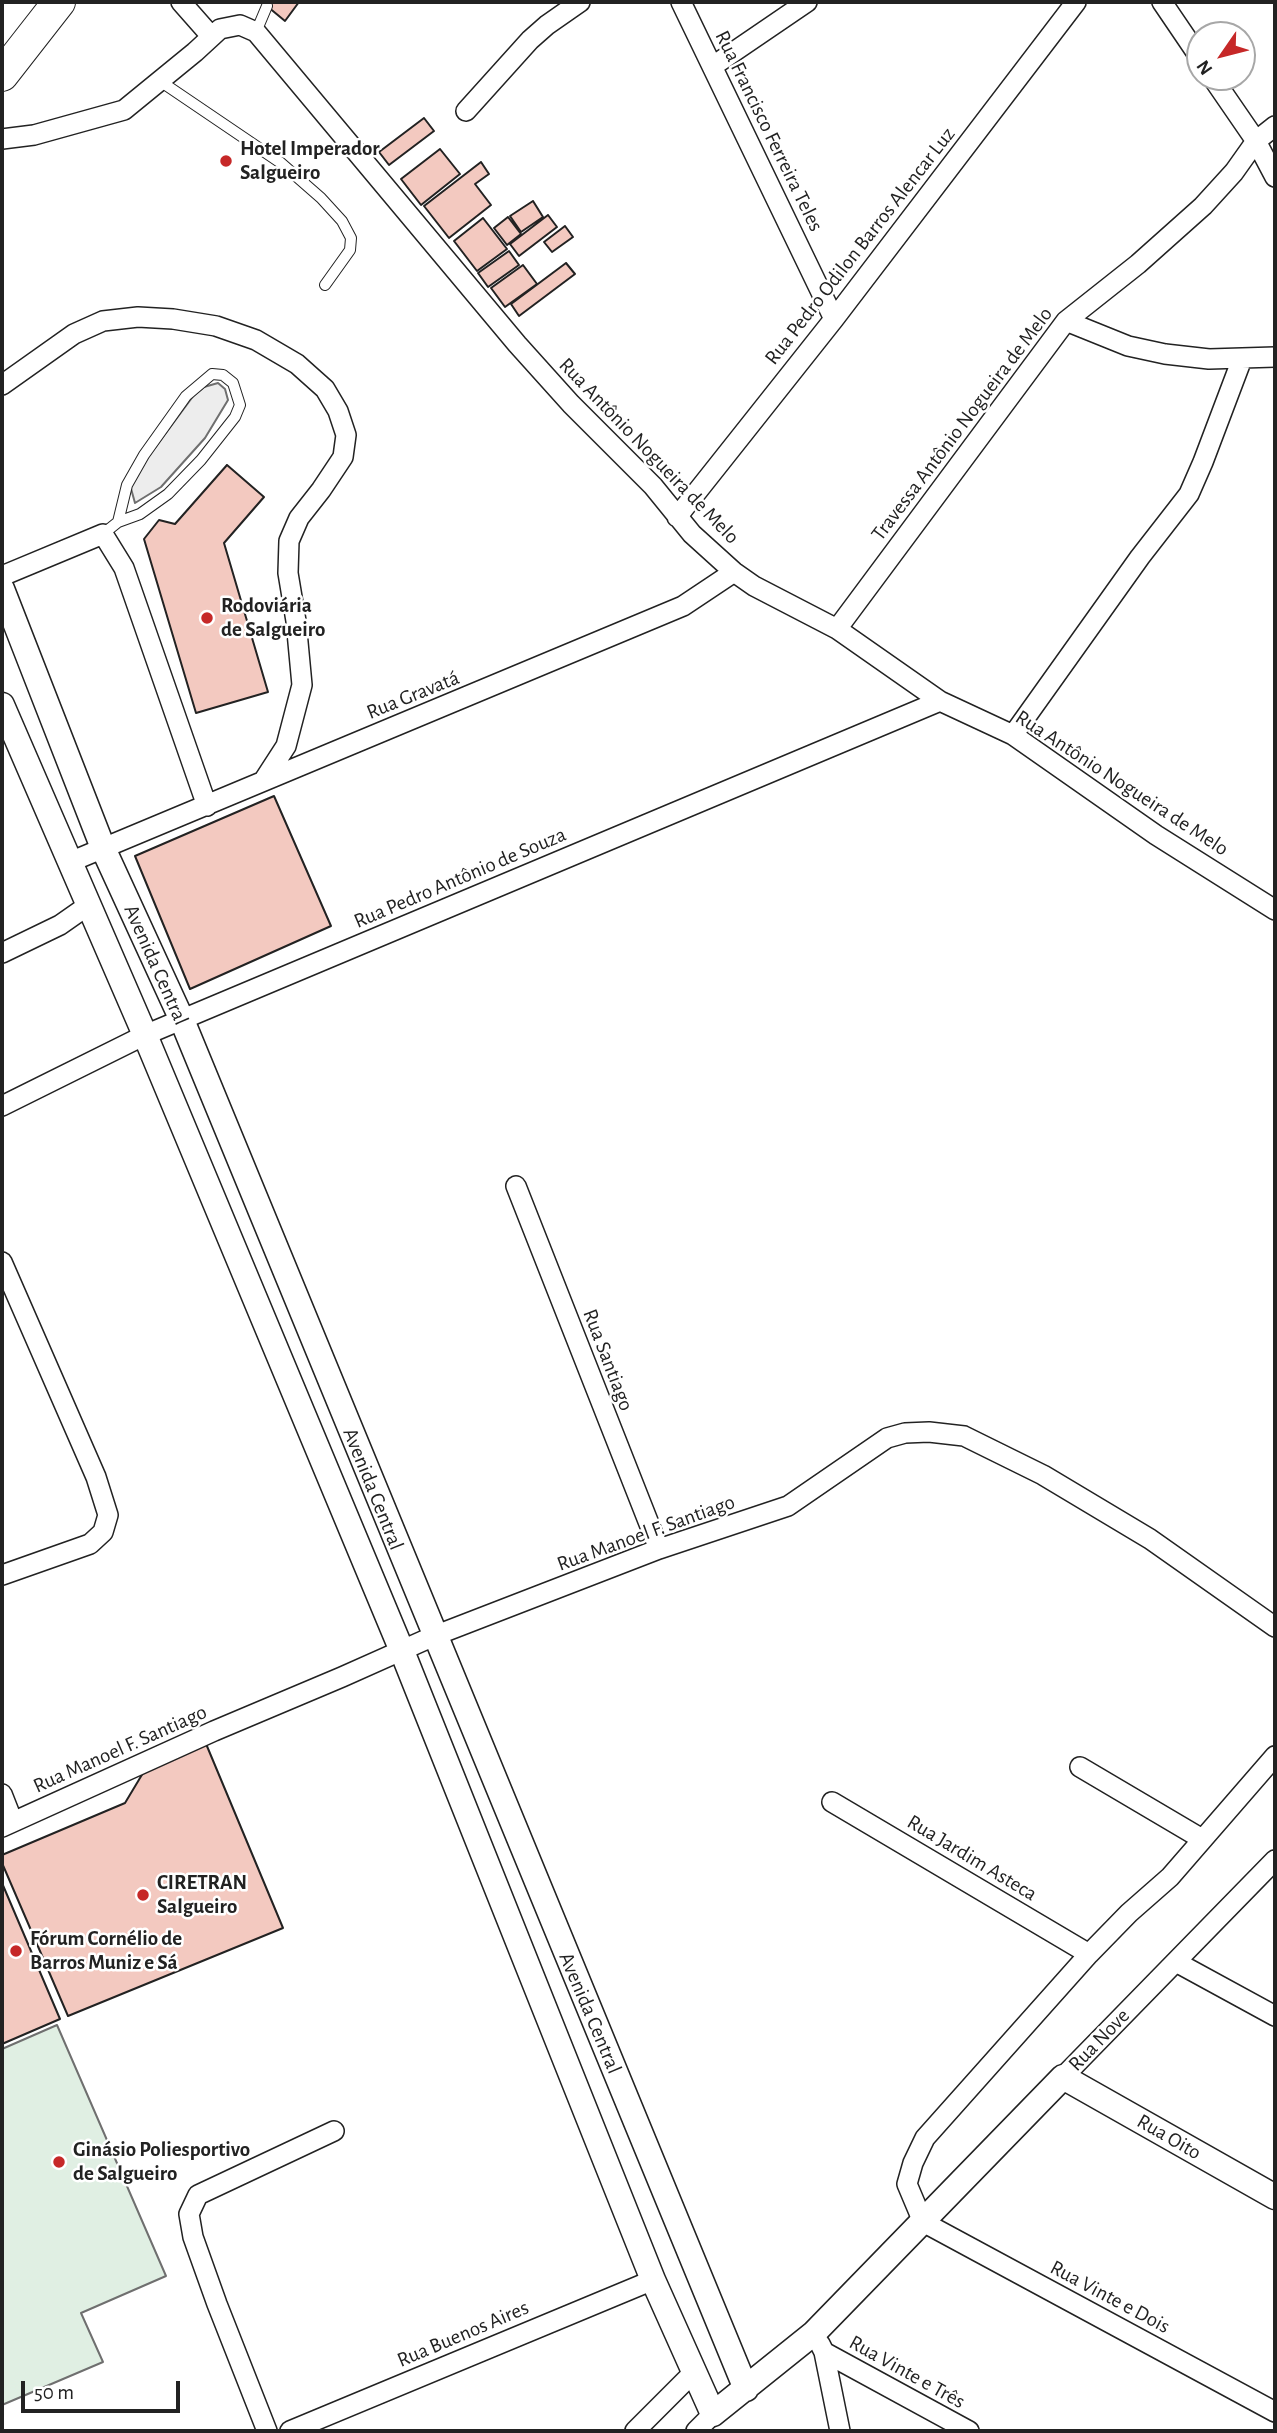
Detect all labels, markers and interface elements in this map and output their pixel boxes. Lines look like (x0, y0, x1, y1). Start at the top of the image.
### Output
north arrow (1186, 21, 1256, 91)
street label: Rua Francisco Ferreira Teles (709, 26, 829, 236)
text: N (1193, 56, 1217, 78)
street label: Rua Pedro Odilon Barros Alencar Luz (759, 122, 961, 370)
place label: Hotel Imperador Salgueiro (240, 136, 380, 186)
marker: Hotel Imperador Salgueiro (218, 153, 234, 169)
street label: Travessa Antônio Nogueira de Melo (866, 302, 1058, 546)
street label: Rua Antônio Nogueira de Melo (553, 353, 745, 549)
place label: Rodoviária de Salgueiro (221, 593, 325, 643)
marker: Rodoviária de Salgueiro (199, 610, 215, 626)
street label: Rua Gravatá (363, 665, 463, 725)
street label: Rua Antônio Nogueira de Melo (1011, 705, 1233, 861)
street label: Rua Pedro Antônio de Souza (350, 822, 570, 934)
street label: Avenida Central (118, 901, 194, 1029)
street label: Rua Santiago (577, 1306, 639, 1414)
street label: Avenida Central (337, 1424, 409, 1554)
street label: Rua Manoel F. Santiago (554, 1489, 738, 1577)
street label: Rua Manoel F. Santiago (29, 1699, 211, 1799)
street label: Rua Jardim Asteca (902, 1809, 1042, 1907)
place label: CIRETRAN Salgueiro (157, 1870, 247, 1920)
marker: CIRETRAN Salgueiro (135, 1887, 151, 1903)
place label: Fórum Cornélio de Barros Muniz e Sá (30, 1926, 182, 1976)
marker: Fórum Cornélio de Barros Muniz e Sá (8, 1943, 24, 1959)
street label: Avenida Central (553, 1949, 627, 2077)
street label: Rua Nove (1063, 2003, 1135, 2077)
street label: Rua Oito (1132, 2109, 1206, 2165)
place label: Ginásio Poliesportivo de Salgueiro (73, 2137, 250, 2187)
marker: Ginásio Poliesportivo de Salgueiro (51, 2154, 67, 2170)
street label: Rua Vinte e Dois (1046, 2255, 1174, 2339)
street label: Rua Buenos Aires (393, 2295, 533, 2373)
street label: Rua Vinte e Três (845, 2330, 969, 2414)
scale bar (24, 2366, 184, 2410)
text: 50 m (34, 2382, 74, 2403)

